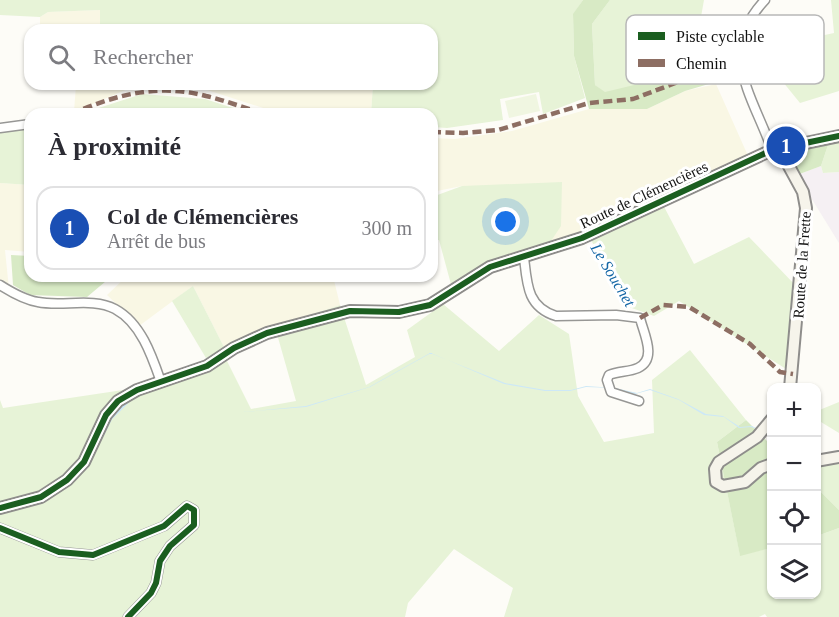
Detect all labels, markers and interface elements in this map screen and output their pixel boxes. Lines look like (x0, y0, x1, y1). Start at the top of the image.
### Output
legend (626, 15, 824, 84)
search box (24, 24, 438, 90)
text: Piste cyclable (676, 28, 764, 46)
icon: search (45, 41, 78, 74)
text: Rechercher (93, 44, 193, 69)
text: Chemin (676, 55, 727, 72)
pin: 1 (766, 124, 806, 168)
text: À proximité (48, 132, 181, 161)
street label: Route de Clémencières (578, 158, 711, 232)
text: Col de Clémencières (107, 204, 298, 229)
your location (491, 207, 520, 236)
street label: Route de la Frette (790, 211, 814, 319)
text: 1 (65, 217, 75, 239)
text: 300 m (361, 217, 412, 239)
text: Arrêt de bus (107, 230, 206, 252)
water label: Le Souchet (587, 239, 639, 310)
map controls (767, 383, 821, 599)
button: + (767, 383, 821, 437)
button: − (767, 437, 821, 491)
button: locate (767, 491, 821, 545)
button: layers (767, 545, 821, 599)

